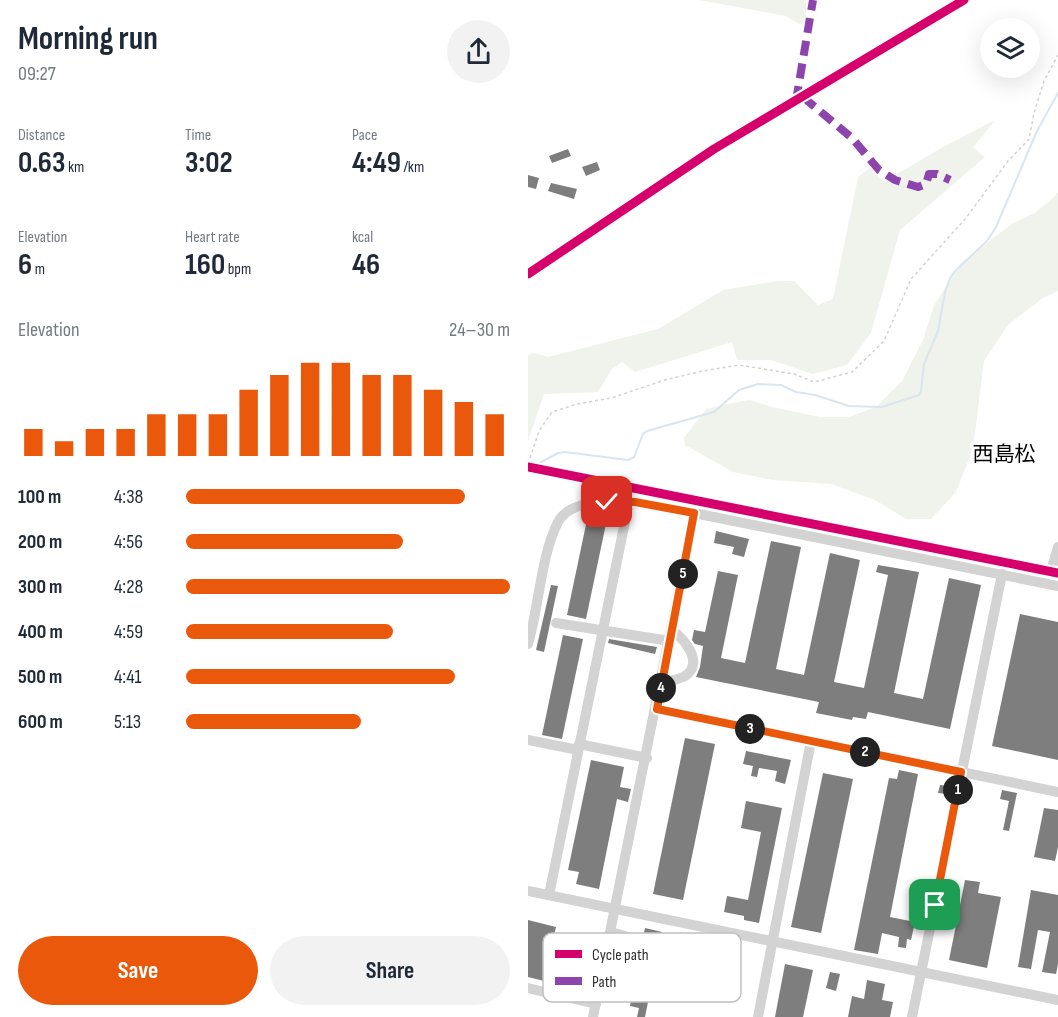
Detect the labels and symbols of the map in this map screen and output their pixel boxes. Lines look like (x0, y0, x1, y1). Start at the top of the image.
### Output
district label: 西島松 (973, 442, 1036, 467)
pin (581, 476, 632, 527)
pin: 5 (668, 559, 698, 589)
pin: 4 (646, 673, 676, 703)
pin: 3 (735, 714, 765, 744)
pin: 2 (850, 737, 880, 767)
pin: 1 (943, 775, 973, 805)
pin (909, 879, 960, 930)
legend (543, 933, 741, 1002)
text: Cycle path (592, 946, 649, 965)
text: Path (592, 973, 616, 992)

